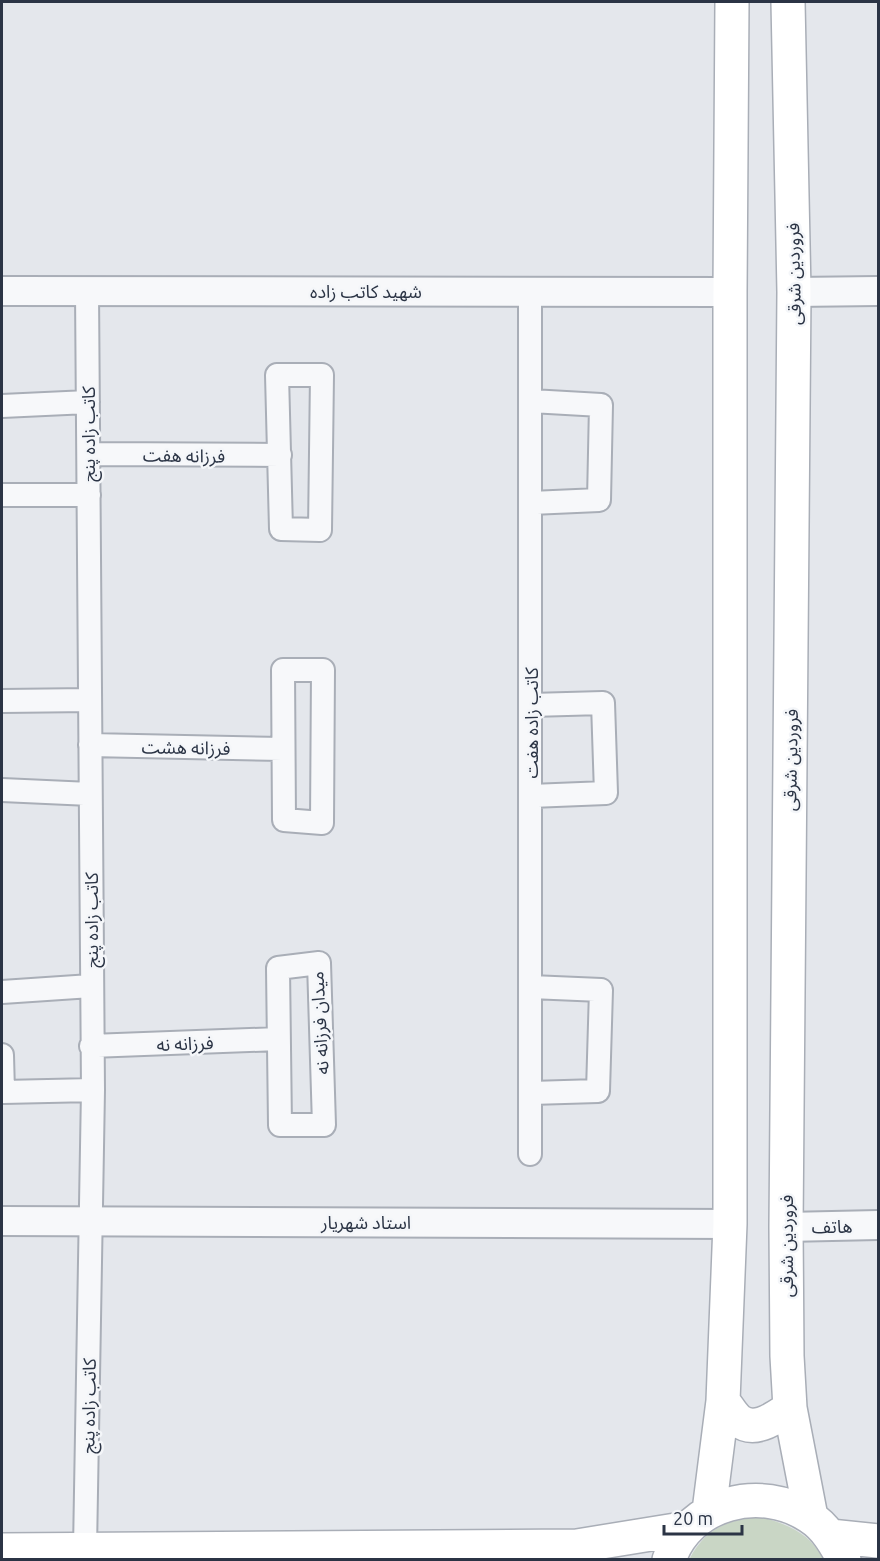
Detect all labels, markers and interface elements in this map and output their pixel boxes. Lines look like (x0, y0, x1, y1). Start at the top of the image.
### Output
street label: فروردین شرقی (782, 223, 806, 325)
street label: شهید کاتب زاده (310, 281, 422, 303)
street label: کاتب زاده پنج (78, 386, 102, 482)
street label: فرزانه هفت (143, 444, 225, 468)
street label: کاتب زاده هفت (521, 667, 543, 779)
street label: فروردین شرقی (779, 709, 803, 811)
street label: فرزانه هشت (141, 736, 230, 760)
street label: کاتب زاده پنج (81, 872, 105, 968)
street label: میدان فرزانه نه (306, 971, 334, 1075)
street label: فرزانه نه (156, 1032, 214, 1056)
street label: فروردین شرقی (776, 1195, 798, 1297)
street label: استاد شهریار (320, 1212, 411, 1234)
street label: هاتف (811, 1216, 853, 1236)
street label: کاتب زاده پنج (77, 1357, 103, 1454)
scale bar (664, 1498, 742, 1536)
text: 20 m (673, 1508, 713, 1528)

